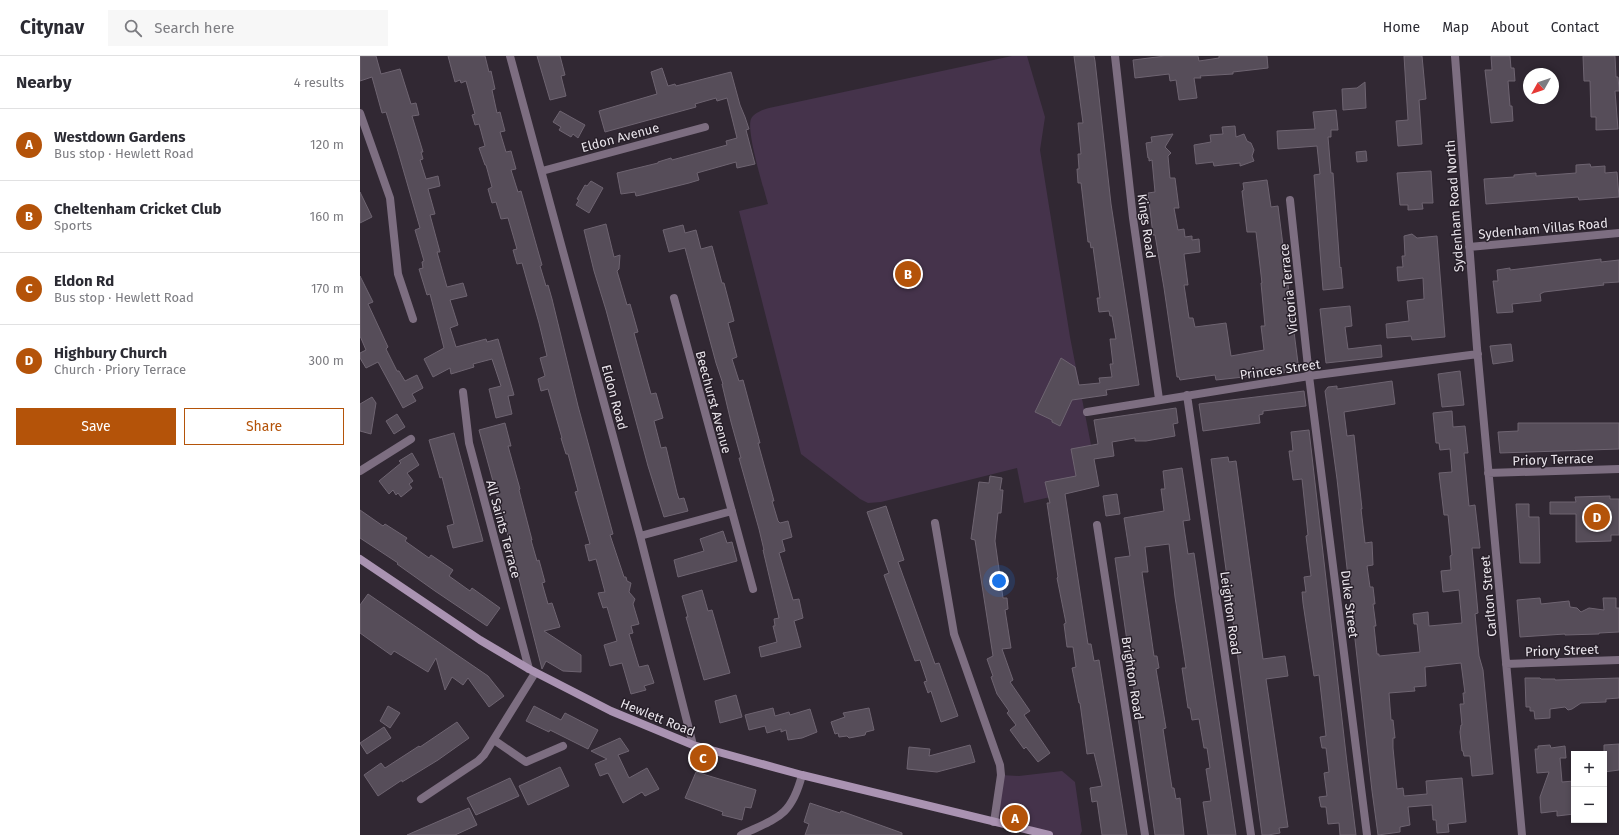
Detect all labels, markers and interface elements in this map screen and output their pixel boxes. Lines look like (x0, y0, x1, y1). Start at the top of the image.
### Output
search box (108, 10, 388, 46)
text: Citynav (20, 16, 84, 39)
icon: search (122, 17, 144, 39)
text: Search here (154, 19, 234, 37)
text: Home (1383, 19, 1420, 36)
text: Map (1442, 19, 1469, 36)
text: About (1491, 19, 1529, 36)
text: Contact (1551, 19, 1599, 36)
north arrow (1523, 68, 1559, 104)
text: Nearby (16, 72, 71, 93)
text: 4 results (294, 75, 344, 90)
street label: Eldon Avenue (579, 120, 661, 155)
text: Westdown Gardens (54, 128, 185, 146)
text: A (25, 137, 33, 152)
text: 120 m (310, 137, 344, 152)
street label: Sydenham Road North (1442, 139, 1467, 272)
text: Bus stop · Hewlett Road (54, 146, 194, 161)
street label: Kings Road (1135, 193, 1158, 259)
text: Cheltenham Cricket Club (54, 200, 221, 218)
text: B (25, 209, 33, 224)
text: 160 m (310, 209, 344, 224)
street label: Sydenham Villas Road (1478, 215, 1608, 242)
text: Sports (54, 218, 92, 233)
street label: Victoria Terrace (1276, 243, 1301, 335)
pin: B (895, 259, 921, 289)
text: Eldon Rd (54, 272, 114, 290)
text: C (25, 281, 33, 296)
text: 170 m (311, 281, 344, 296)
text: Bus stop · Hewlett Road (54, 290, 194, 305)
text: Highbury Church (54, 344, 167, 362)
street label: Beechurst Avenue (693, 349, 734, 455)
text: D (25, 353, 33, 368)
text: 300 m (308, 353, 344, 368)
street label: Princes Street (1239, 356, 1322, 383)
text: Church · Priory Terrace (54, 362, 186, 377)
street label: Eldon Road (599, 363, 630, 431)
button: Save (16, 408, 176, 445)
button: Share (184, 408, 344, 445)
street label: Priory Terrace (1512, 451, 1594, 468)
street label: All Saints Terrace (483, 478, 524, 580)
pin: D (1584, 502, 1610, 532)
street label: Carlton Street (1477, 554, 1500, 637)
street label: Duke Street (1338, 569, 1361, 639)
street label: Leighton Road (1217, 570, 1244, 656)
your location (989, 571, 1009, 591)
street label: Brighton Road (1119, 635, 1146, 721)
street label: Priory Street (1525, 642, 1599, 659)
street label: Hewlett Road (618, 696, 697, 739)
pin: C (690, 743, 716, 773)
map controls (1571, 751, 1607, 823)
button: + (1571, 751, 1607, 787)
button: − (1571, 787, 1607, 823)
pin: A (1002, 803, 1028, 833)

